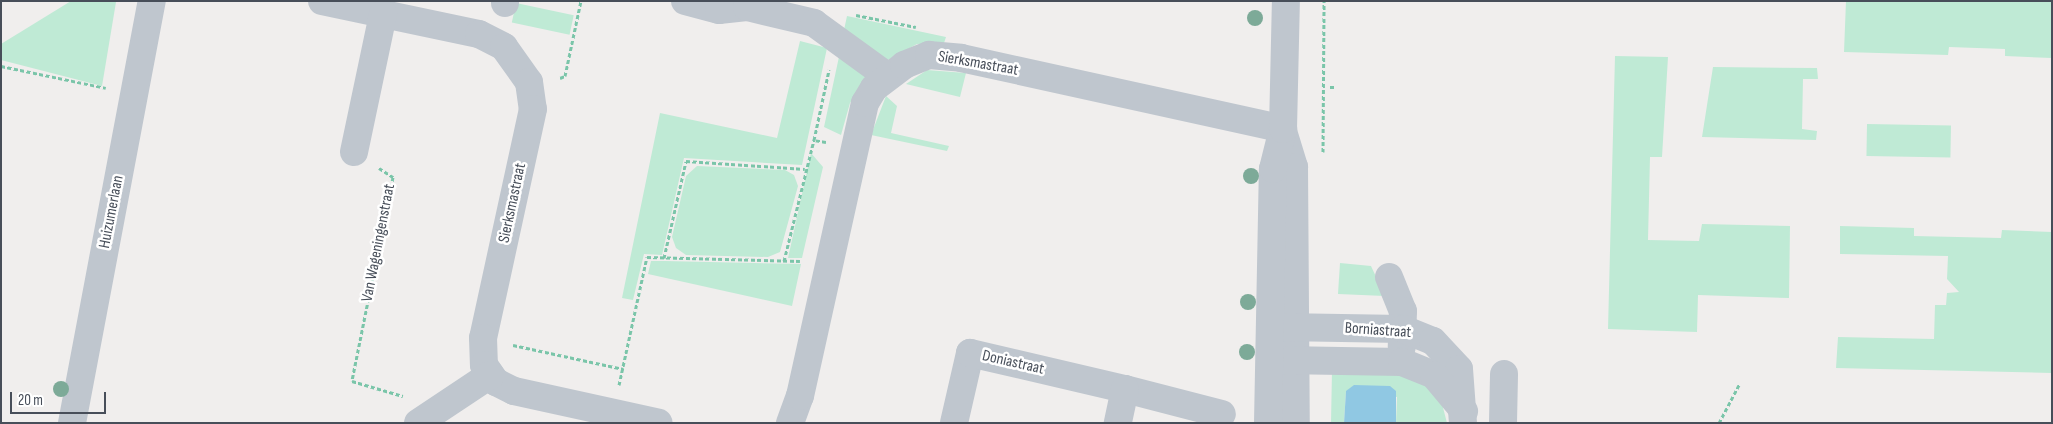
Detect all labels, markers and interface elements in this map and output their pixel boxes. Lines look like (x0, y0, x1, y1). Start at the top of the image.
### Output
street label: Sierksmastraat (936, 48, 1020, 80)
street label: Sierksmastraat (495, 161, 531, 245)
street label: Huizumerlaan (96, 174, 128, 250)
street label: Van Wageningenstraat (358, 182, 400, 304)
street label: Borniastraat (1344, 319, 1412, 343)
street label: Doniastraat (980, 347, 1046, 379)
scale bar (12, 382, 109, 414)
text: 20 m (18, 391, 43, 410)

